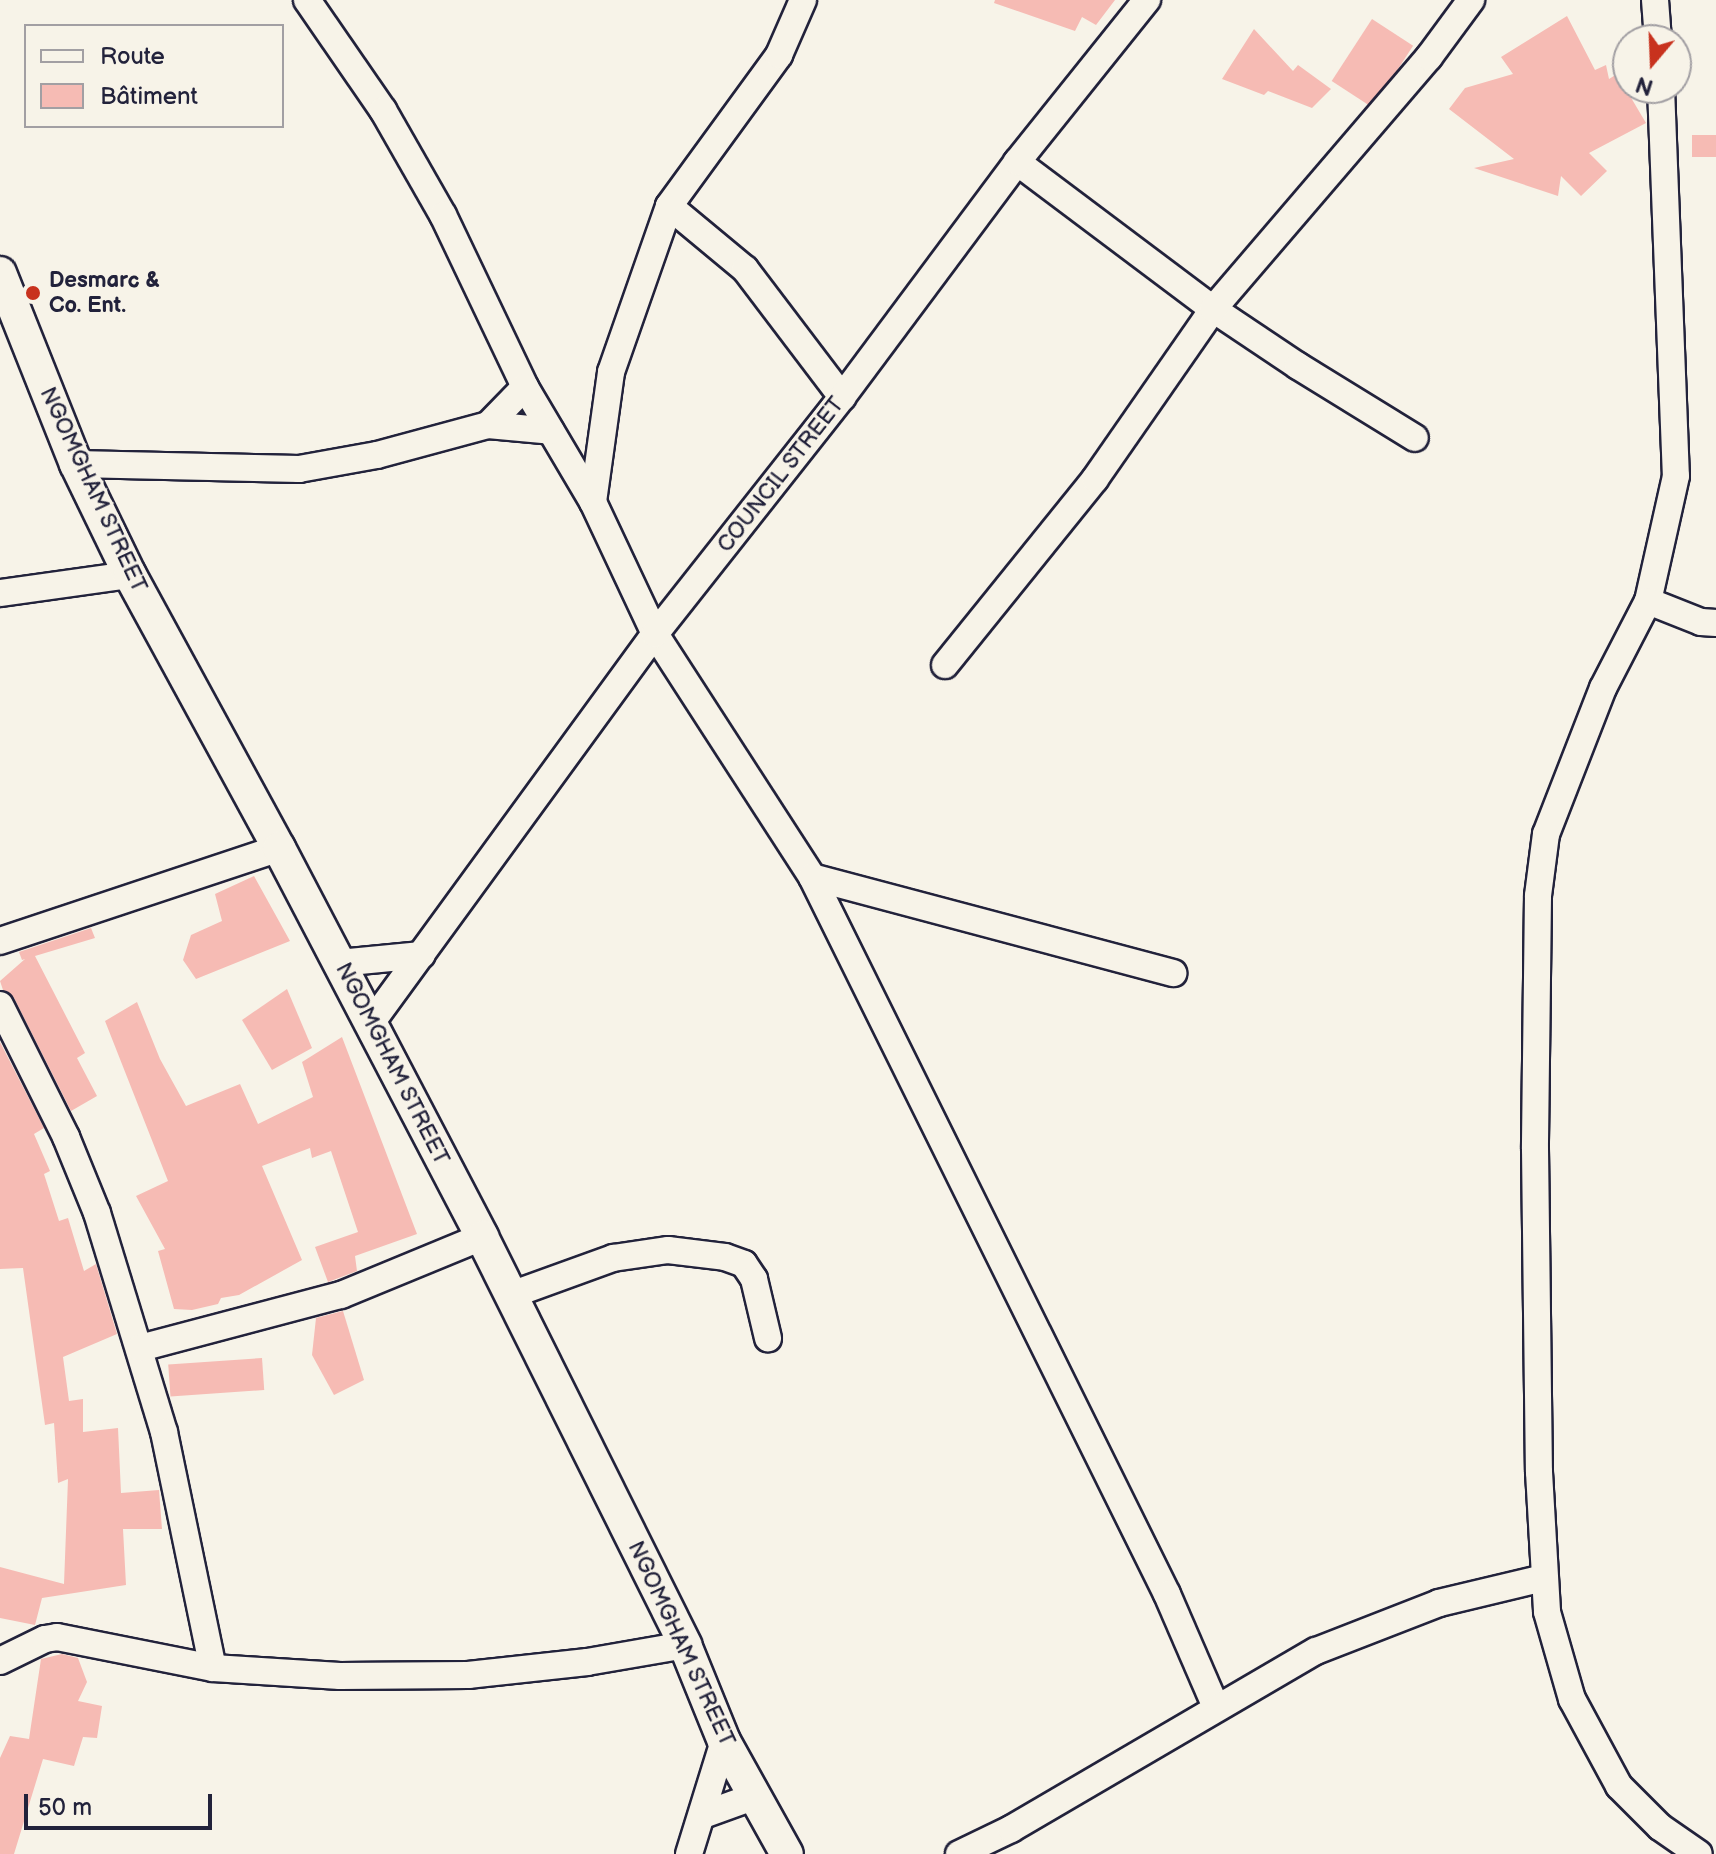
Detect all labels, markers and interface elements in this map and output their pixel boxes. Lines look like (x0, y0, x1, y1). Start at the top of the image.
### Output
legend (24, 24, 284, 128)
north arrow (1612, 24, 1692, 104)
text: Route (100, 42, 165, 71)
text: N (1632, 70, 1657, 101)
text: Bâtiment (100, 82, 198, 111)
place label: Desmarc & Co. Ent. (49, 267, 160, 318)
marker: Desmarc & Co. Ent. (24, 284, 42, 302)
street label: NGOMGHAM STREET (34, 383, 152, 597)
street label: COUNCIL STREET (712, 392, 850, 558)
street label: NGOMGHAM STREET (329, 958, 455, 1170)
street label: NGOMGHAM STREET (622, 1537, 740, 1751)
scale bar (28, 1778, 216, 1828)
text: 50 m (38, 1793, 92, 1822)

